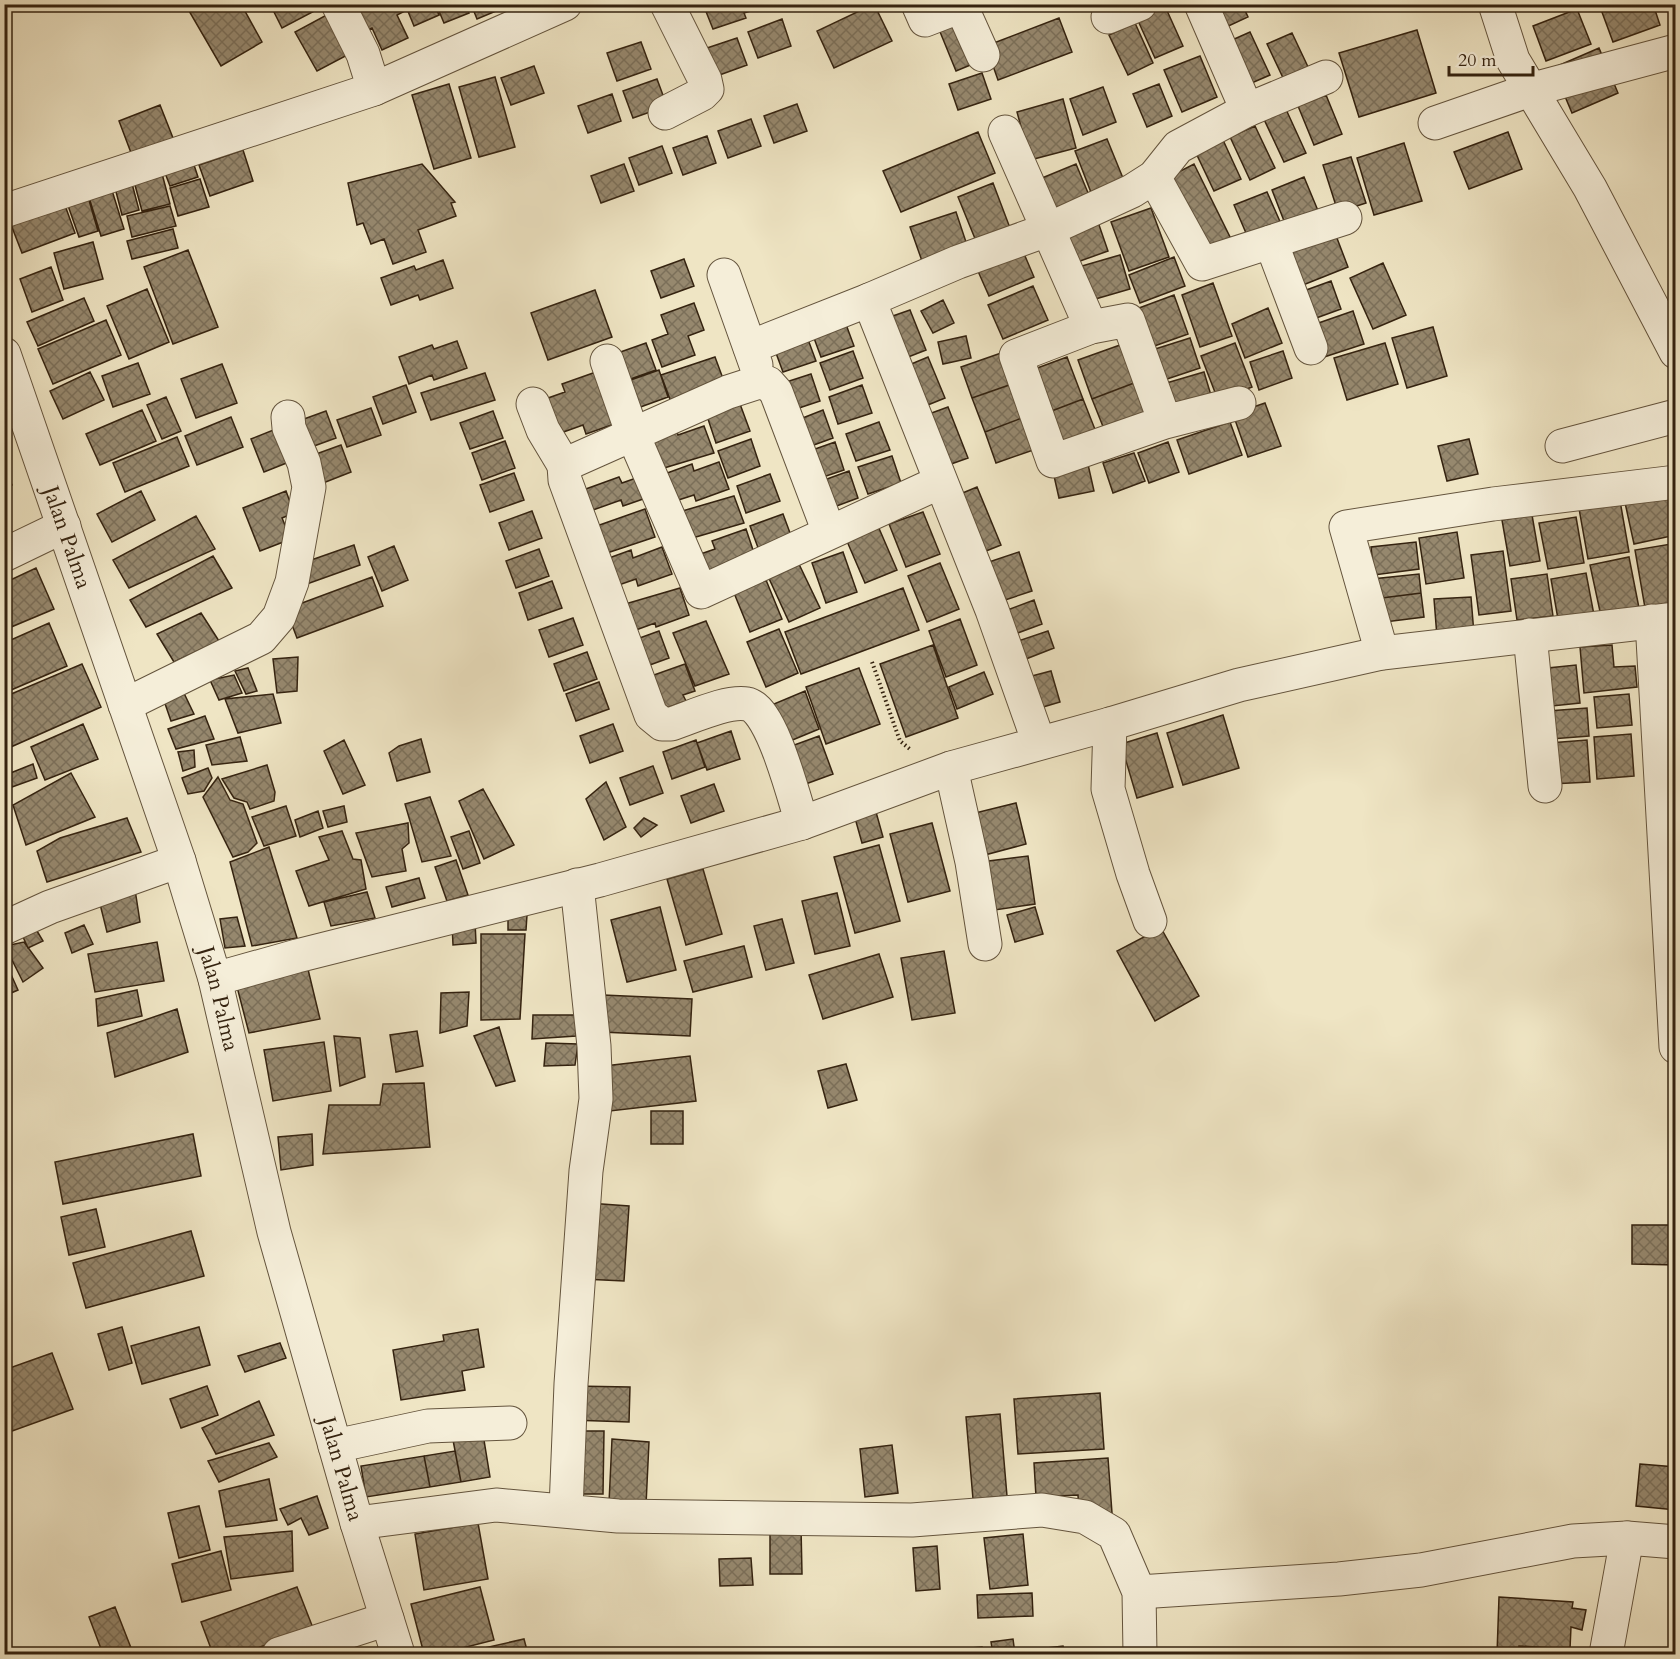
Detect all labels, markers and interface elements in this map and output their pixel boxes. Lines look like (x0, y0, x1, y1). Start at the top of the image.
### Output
scale bar (1449, 39, 1533, 77)
text: 20 m (1458, 48, 1497, 73)
street label: Jalan Palma (35, 479, 99, 593)
street label: Jalan Palma (190, 940, 246, 1055)
street label: Jalan Palma (312, 1411, 371, 1525)

